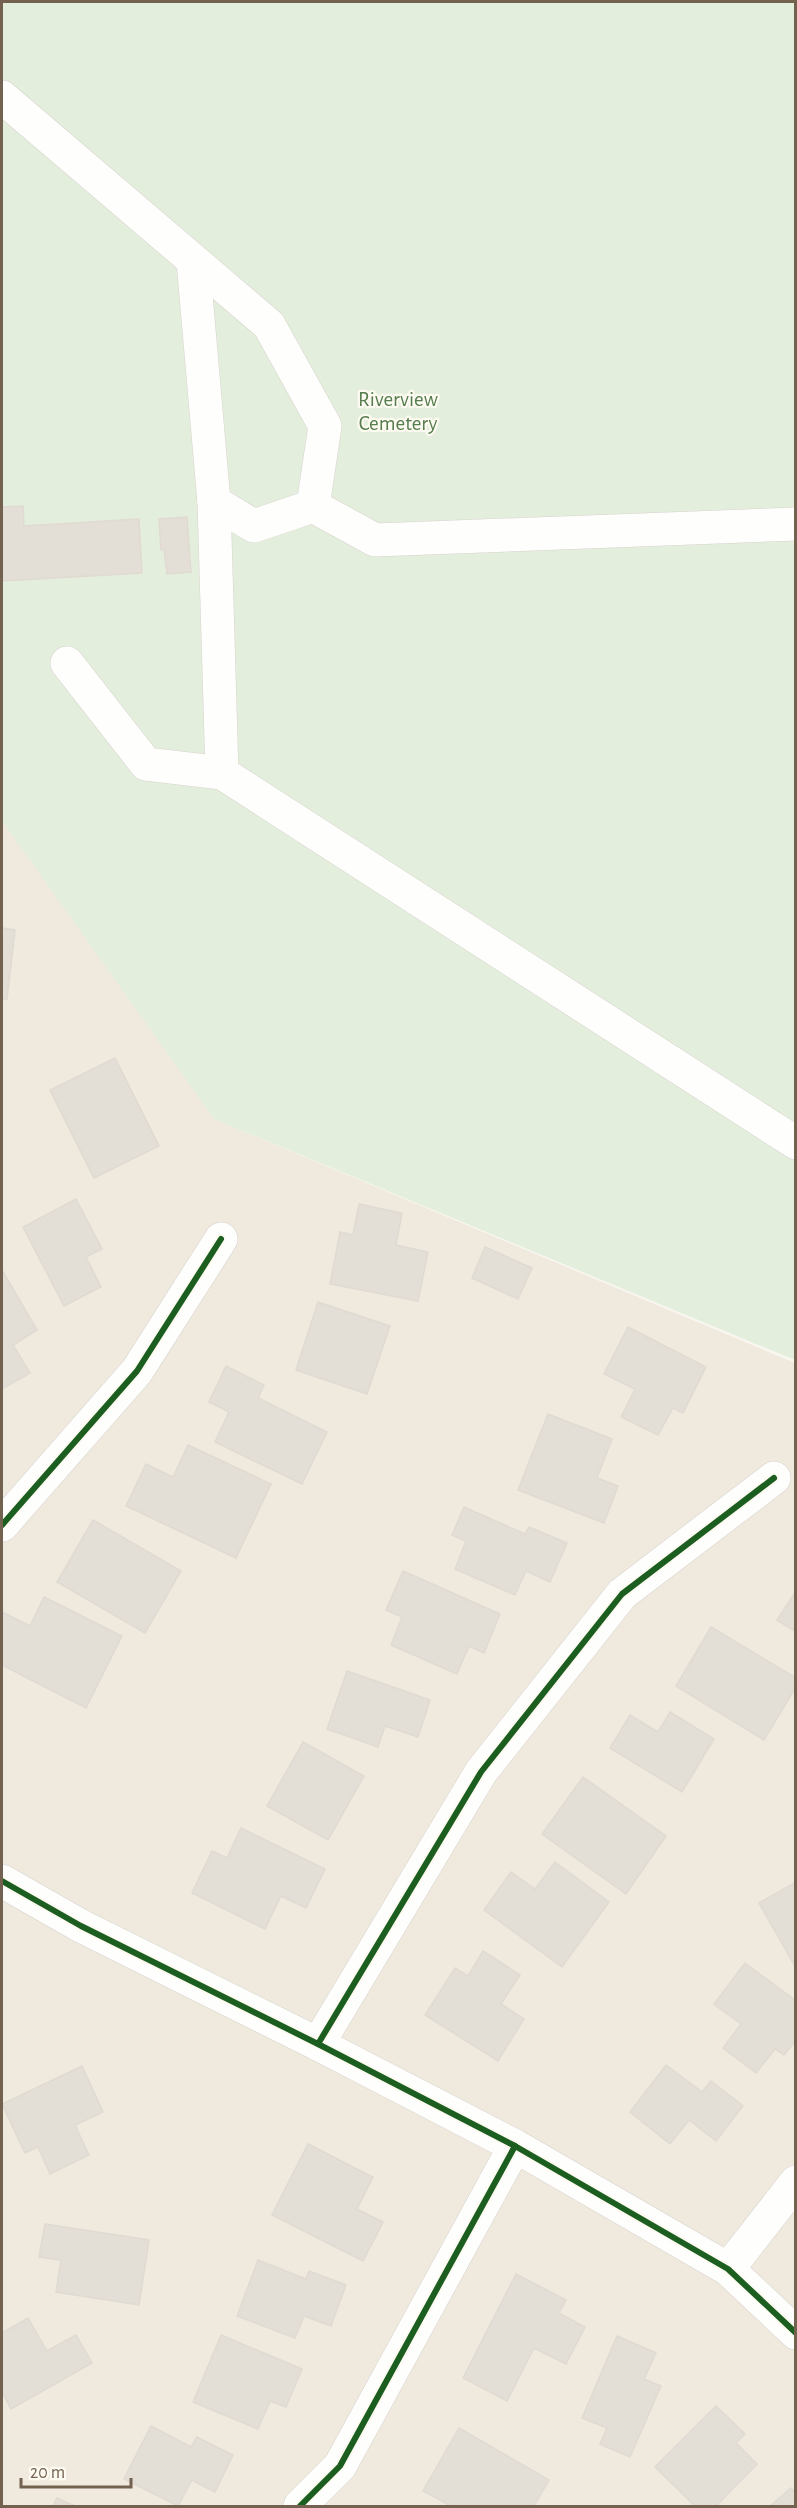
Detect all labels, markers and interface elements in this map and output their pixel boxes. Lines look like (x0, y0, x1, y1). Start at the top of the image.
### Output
park label: Riverview Cemetery (358, 389, 438, 434)
scale bar (21, 2451, 130, 2489)
text: 20 m (30, 2464, 65, 2482)

